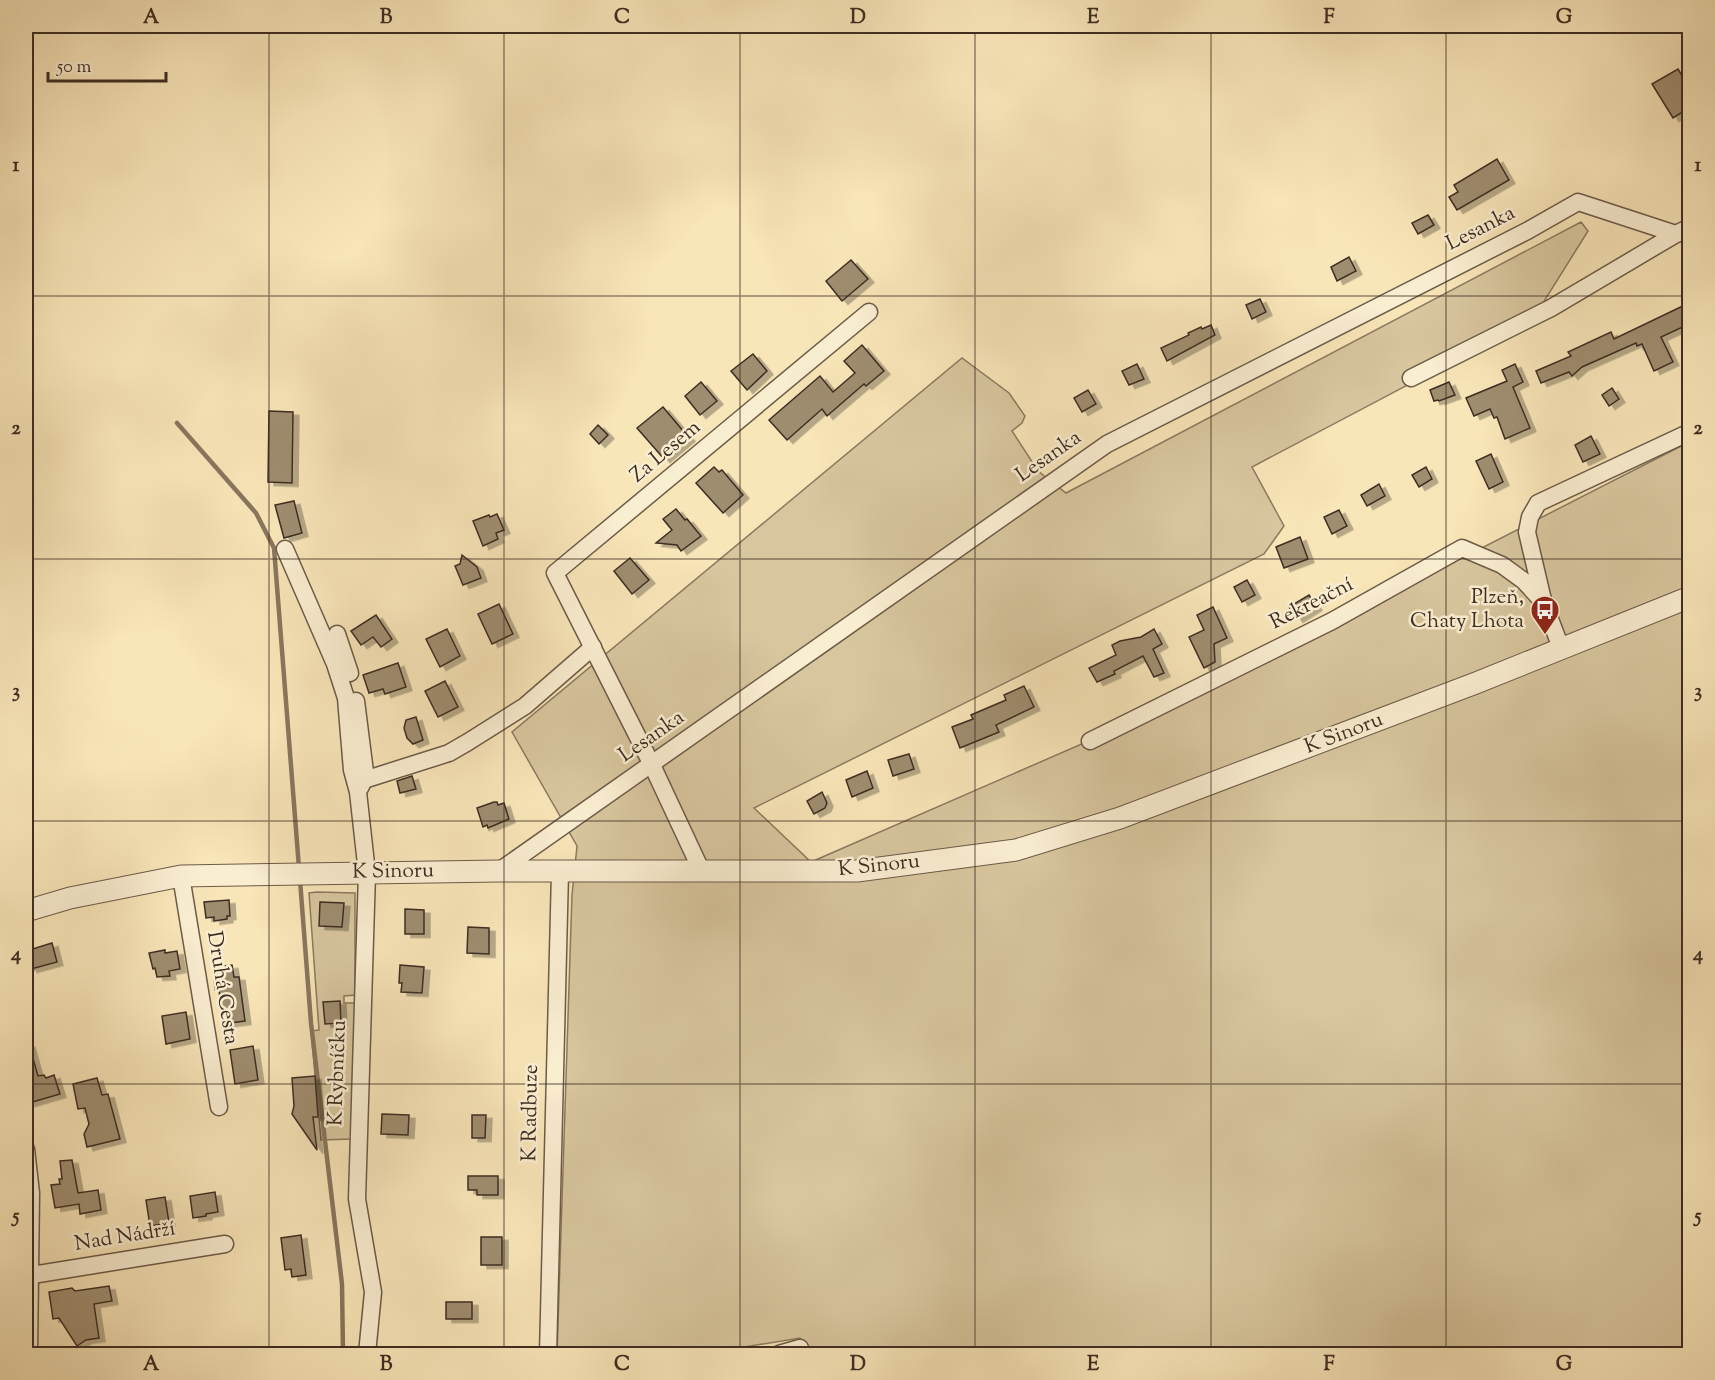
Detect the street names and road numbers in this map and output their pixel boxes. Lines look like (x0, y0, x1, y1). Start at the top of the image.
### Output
street label: Lesanka (1441, 199, 1521, 259)
street label: Za Lesem (624, 414, 708, 490)
street label: Lesanka (1010, 423, 1088, 490)
street label: Rekreační (1265, 570, 1359, 638)
street label: Lesanka (613, 703, 691, 770)
street label: K Sinoru (1300, 705, 1388, 763)
street label: K Sinoru (837, 847, 921, 885)
street label: K Sinoru (352, 856, 434, 888)
street label: Druhá Cesta (198, 929, 246, 1047)
street label: K Rybníčku (321, 1019, 355, 1127)
street label: K Radbuze (515, 1064, 547, 1162)
street label: Nad Nádrží (72, 1214, 178, 1260)

